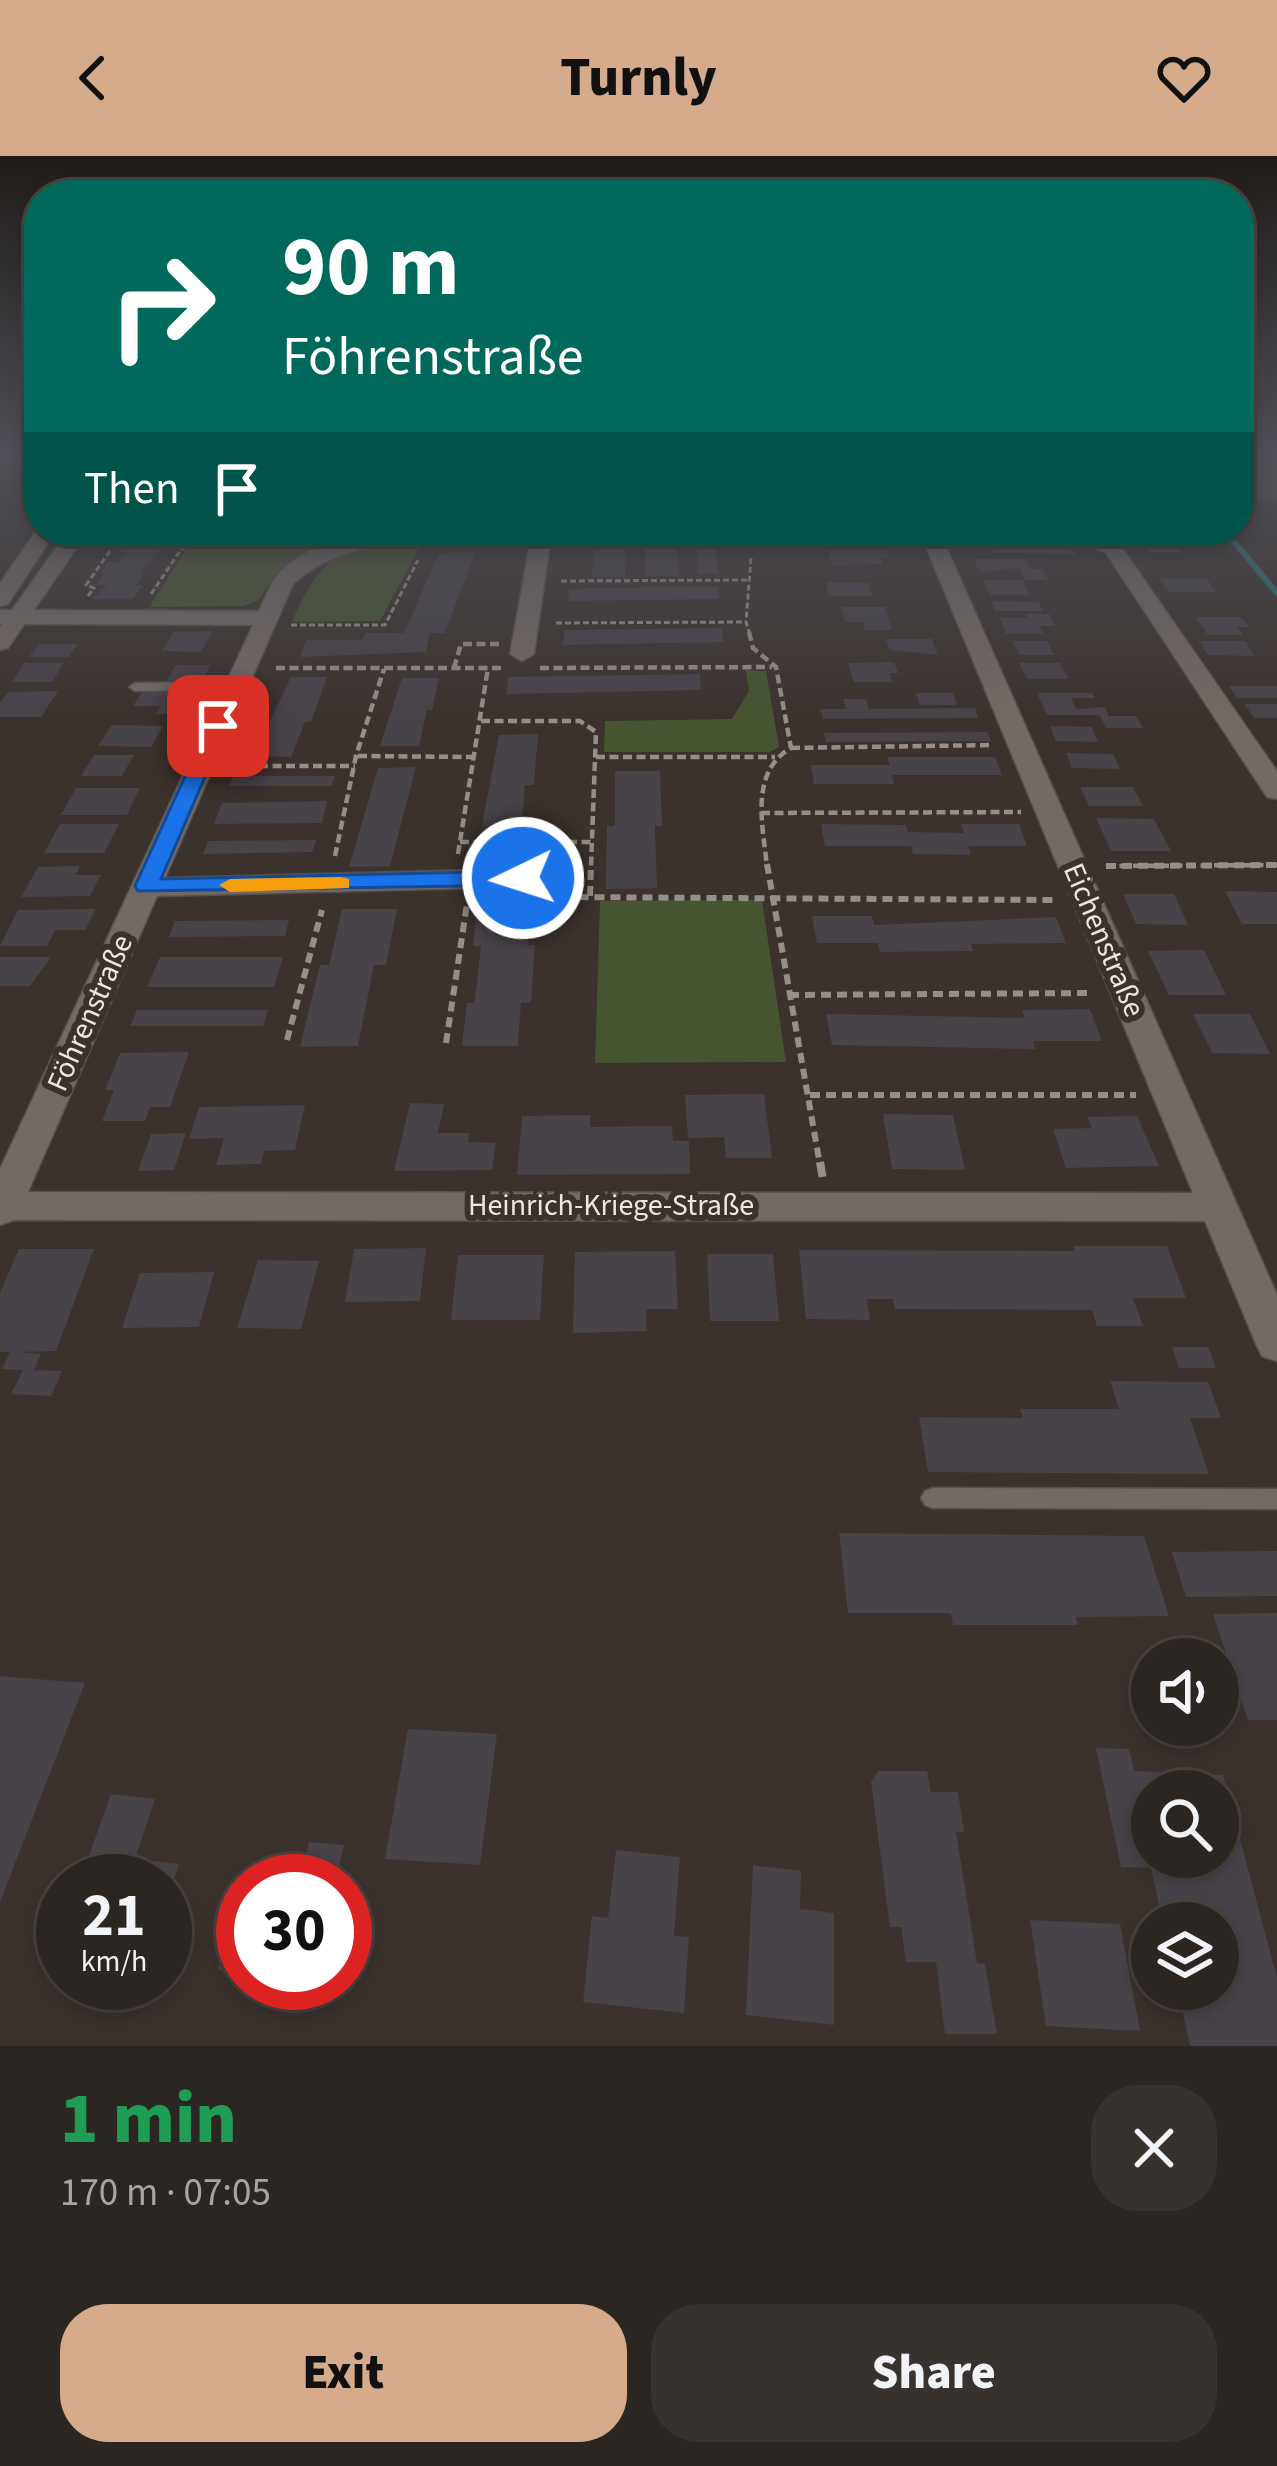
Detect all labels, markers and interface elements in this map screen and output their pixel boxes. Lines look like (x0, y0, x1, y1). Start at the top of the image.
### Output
text: Turnly (560, 40, 717, 117)
icon: back (60, 45, 126, 111)
icon: heart (1151, 45, 1217, 111)
text: 90 m (282, 208, 460, 328)
icon: right (84, 228, 240, 384)
text: Föhrenstraße (282, 319, 583, 396)
icon: arrive (204, 456, 270, 522)
text: Then (84, 457, 180, 521)
pin (167, 675, 269, 777)
icon: arrive (185, 693, 251, 759)
position arrow (460, 815, 586, 941)
street label: Eichenstraße (1052, 856, 1156, 1024)
street label: Föhrenstraße (36, 928, 144, 1098)
street label: Heinrich-Kriege-Straße (468, 1184, 754, 1227)
map controls (1131, 1638, 1239, 2010)
button: sound (1131, 1638, 1239, 1746)
button: search (1131, 1770, 1239, 1878)
speed limit sign: 30 (216, 1854, 372, 2010)
text: 21 (82, 1874, 146, 1959)
button: layers (1131, 1902, 1239, 2010)
text: km/h (81, 1940, 147, 1983)
text: 1 min (60, 2068, 237, 2171)
button: close (1091, 2085, 1217, 2211)
text: 170 m · 07:05 (60, 2165, 271, 2221)
button: Exit (60, 2304, 627, 2442)
button: Share (651, 2304, 1217, 2442)

